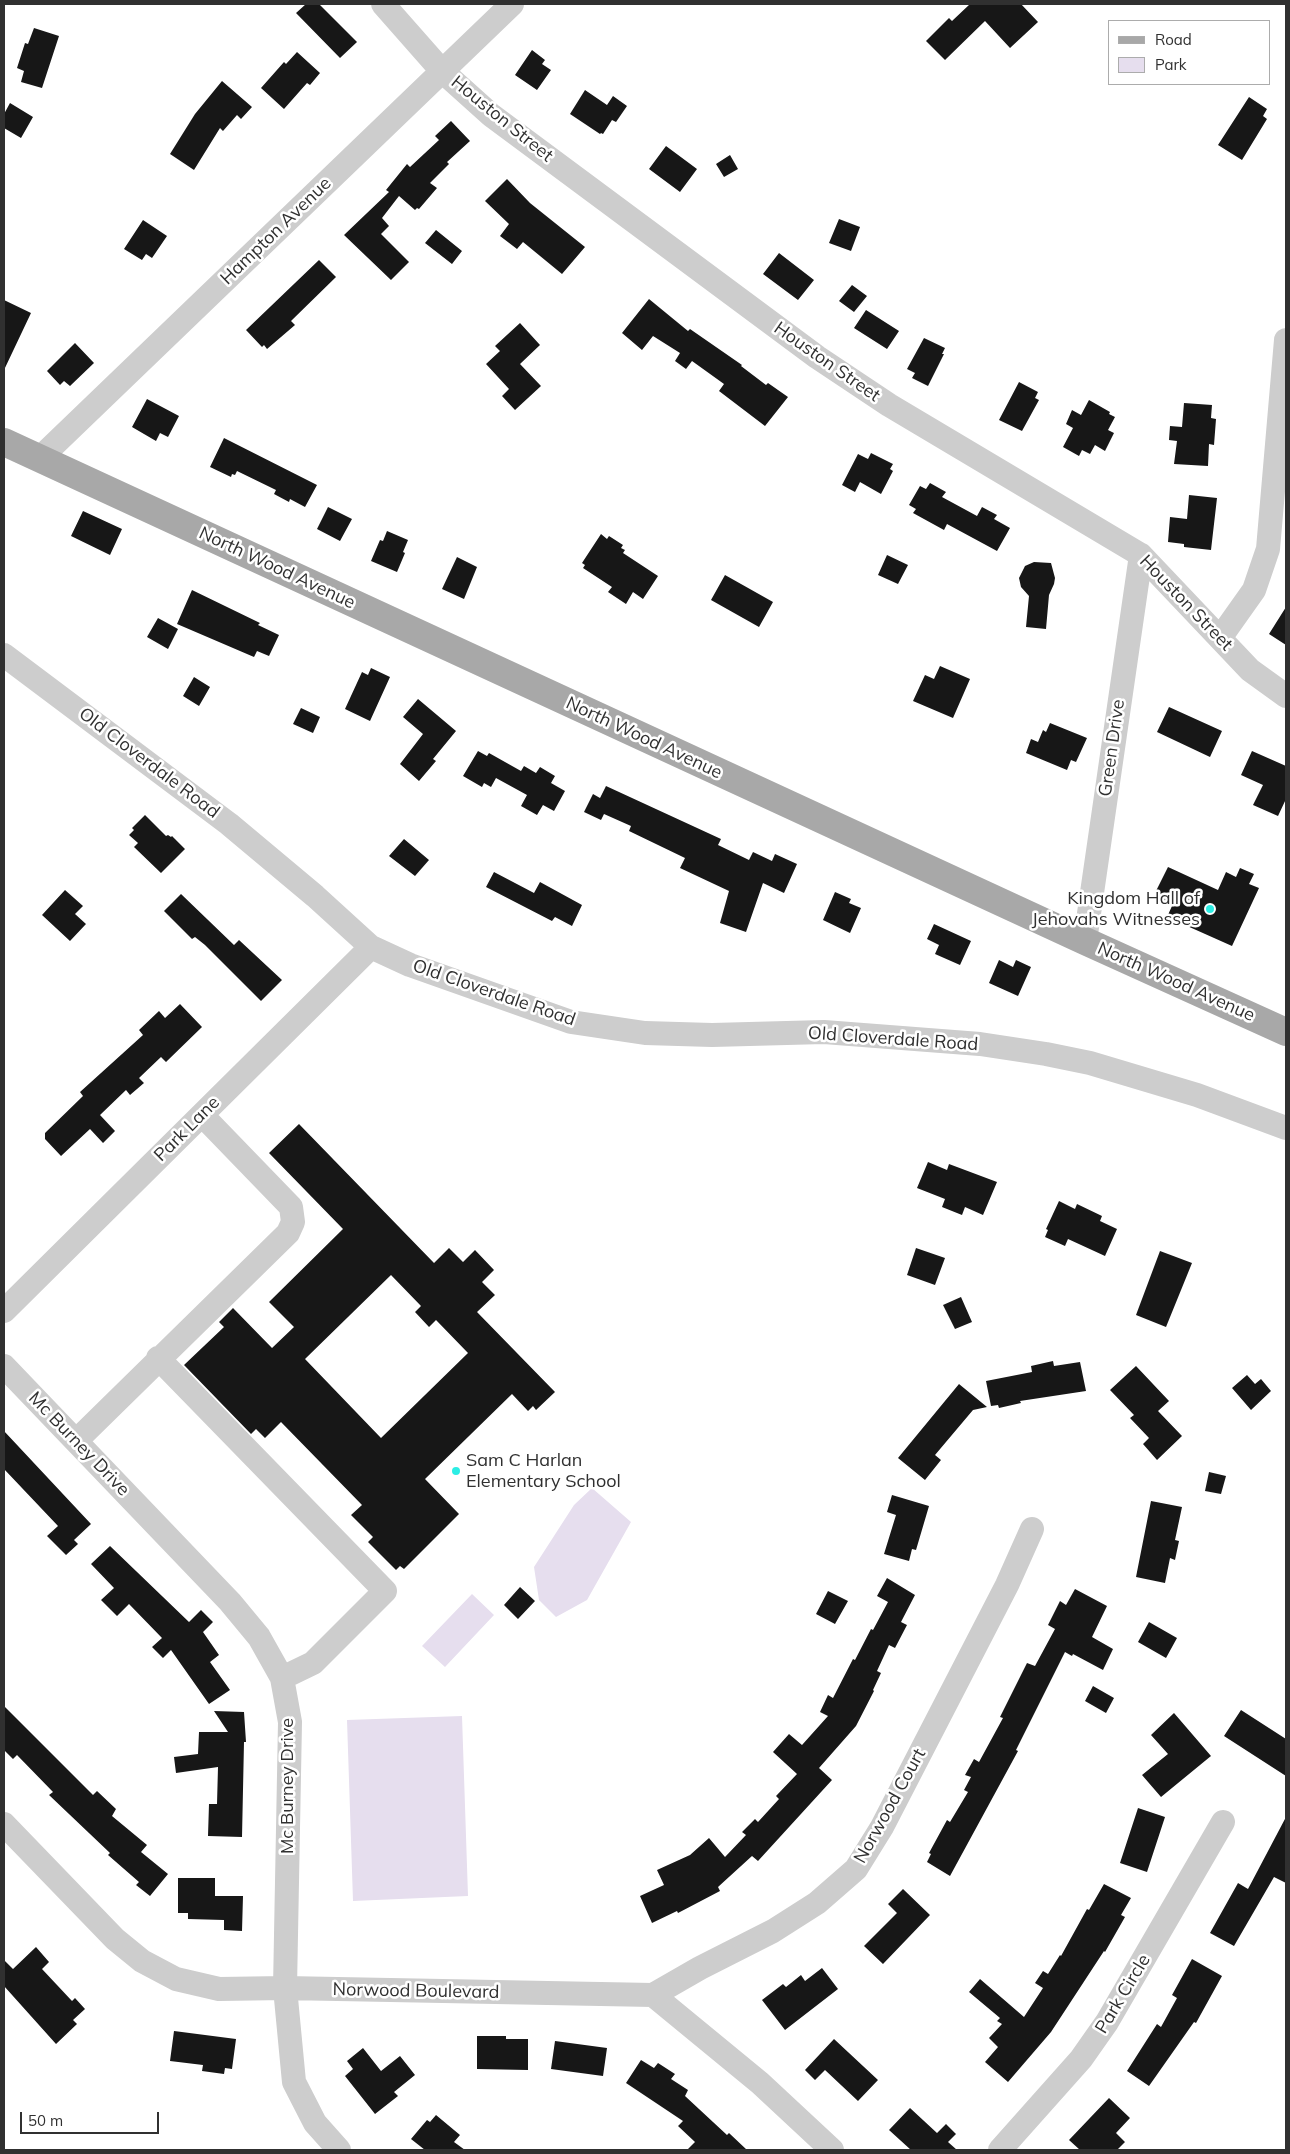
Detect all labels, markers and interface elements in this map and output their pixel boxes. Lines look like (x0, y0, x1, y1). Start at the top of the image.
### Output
legend (1108, 20, 1270, 85)
text: Road (1155, 30, 1192, 49)
text: Park (1155, 55, 1187, 74)
street label: Houston Street (447, 71, 557, 167)
street label: Hampton Avenue (216, 173, 336, 289)
street label: Houston Street (770, 317, 884, 407)
street label: North Wood Avenue (195, 522, 359, 614)
street label: Houston Street (1135, 551, 1237, 655)
street label: North Wood Avenue (562, 692, 726, 784)
street label: Green Drive (1094, 698, 1130, 798)
street label: Old Cloverdale Road (74, 703, 224, 823)
place label: Kingdom Hall of Jehovahs Witnesses (1032, 888, 1200, 931)
marker: Kingdom Hall of Jehovahs Witnesses (1204, 903, 1216, 915)
street label: North Wood Avenue (1094, 938, 1258, 1026)
street label: Old Cloverdale Road (410, 955, 578, 1031)
street label: Old Cloverdale Road (807, 1022, 979, 1056)
street label: Park Lane (150, 1092, 224, 1166)
street label: Mc Burney Drive (24, 1388, 134, 1500)
place label: Sam C Harlan Elementary School (466, 1450, 621, 1492)
marker: Sam C Harlan Elementary School (450, 1465, 462, 1477)
street label: Mc Burney Drive (277, 1718, 299, 1854)
street label: Norwood Court (850, 1745, 930, 1867)
street label: Park Circle (1091, 1950, 1155, 2038)
street label: Norwood Boulevard (333, 1979, 499, 2003)
scale bar (22, 2102, 161, 2134)
text: 50 m (28, 2111, 63, 2130)

